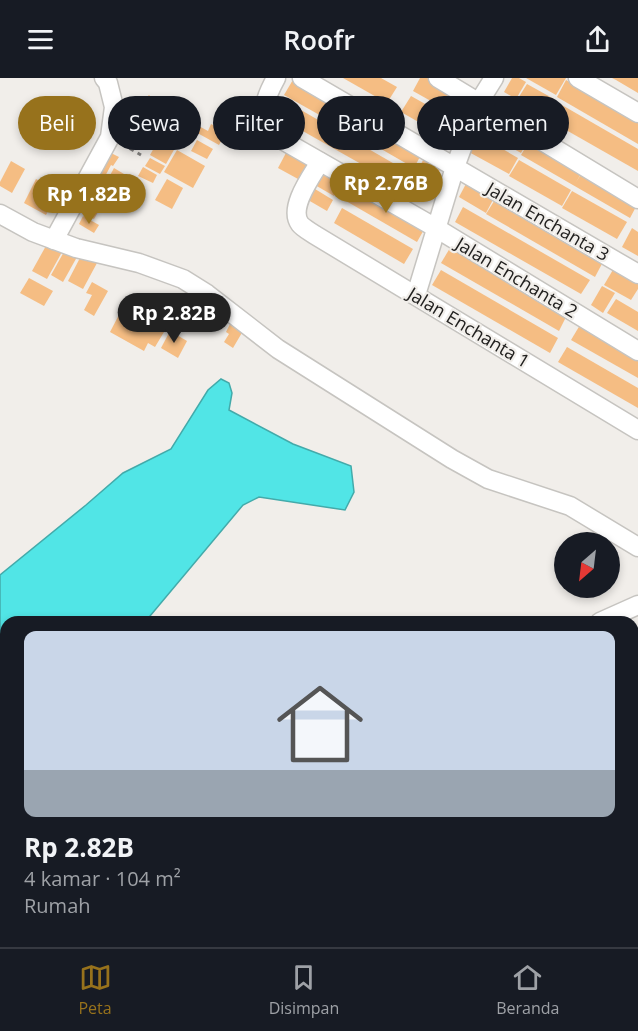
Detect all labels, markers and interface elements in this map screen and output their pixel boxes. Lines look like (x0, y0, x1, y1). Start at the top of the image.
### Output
text: Roofr (283, 21, 355, 58)
icon: menu (24, 23, 57, 56)
icon: share (581, 23, 614, 56)
chip: Beli (18, 96, 96, 150)
chip: Sewa (108, 96, 201, 150)
chip: Filter (213, 96, 305, 150)
chip: Baru (317, 96, 405, 150)
chip: Apartemen (417, 96, 569, 150)
pin: Rp 2.76B (324, 163, 448, 214)
text: Rp 2.76B (344, 169, 428, 196)
pin: Rp 1.82B (27, 174, 151, 225)
street label: Jalan Enchanta 3 (480, 175, 614, 266)
text: Rp 1.82B (47, 180, 131, 207)
street label: Jalan Enchanta 2 (450, 230, 582, 323)
street label: Jalan Enchanta 1 (402, 280, 534, 373)
pin: Rp 2.82B (112, 293, 236, 344)
text: Rp 2.82B (132, 299, 216, 326)
north arrow (554, 532, 620, 598)
map controls (554, 532, 620, 598)
icon: home (266, 670, 374, 778)
text: Rp 2.82B (24, 829, 134, 865)
text: 4 kamar · 104 m² (24, 865, 181, 892)
text: Rumah (24, 892, 91, 919)
tab: Peta (78, 961, 112, 1019)
tab: Disimpan (269, 961, 339, 1019)
tab: Beranda (496, 961, 560, 1019)

